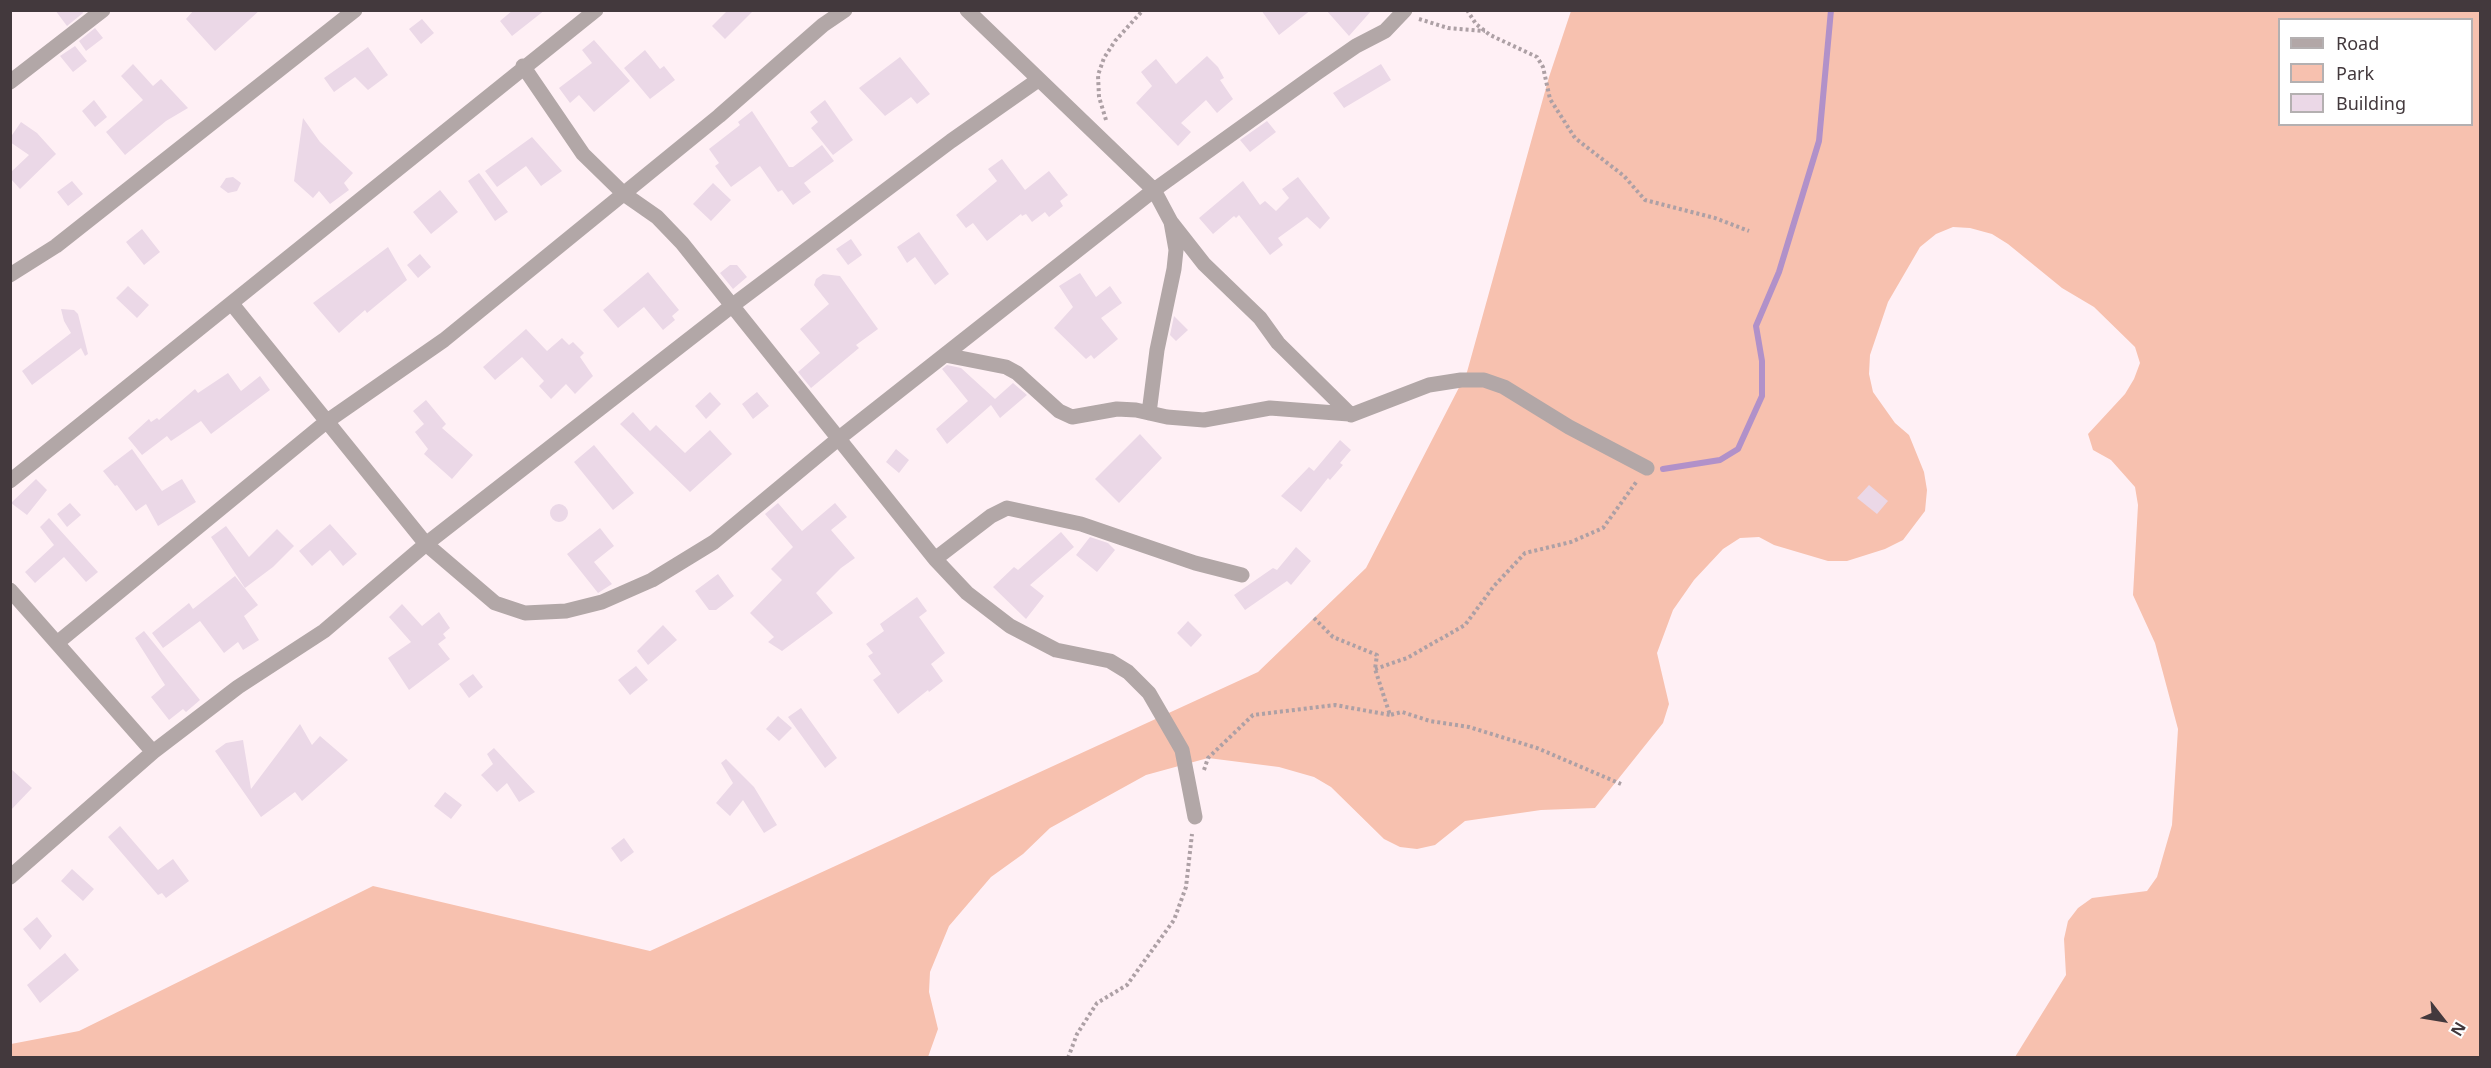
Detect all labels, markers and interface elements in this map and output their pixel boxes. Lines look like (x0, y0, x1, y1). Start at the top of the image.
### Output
legend (2278, 18, 2473, 126)
text: Road (2336, 31, 2379, 55)
text: Park (2336, 61, 2374, 85)
text: Building (2336, 91, 2406, 115)
north arrow (2413, 990, 2473, 1050)
text: N (2446, 1018, 2471, 1041)

